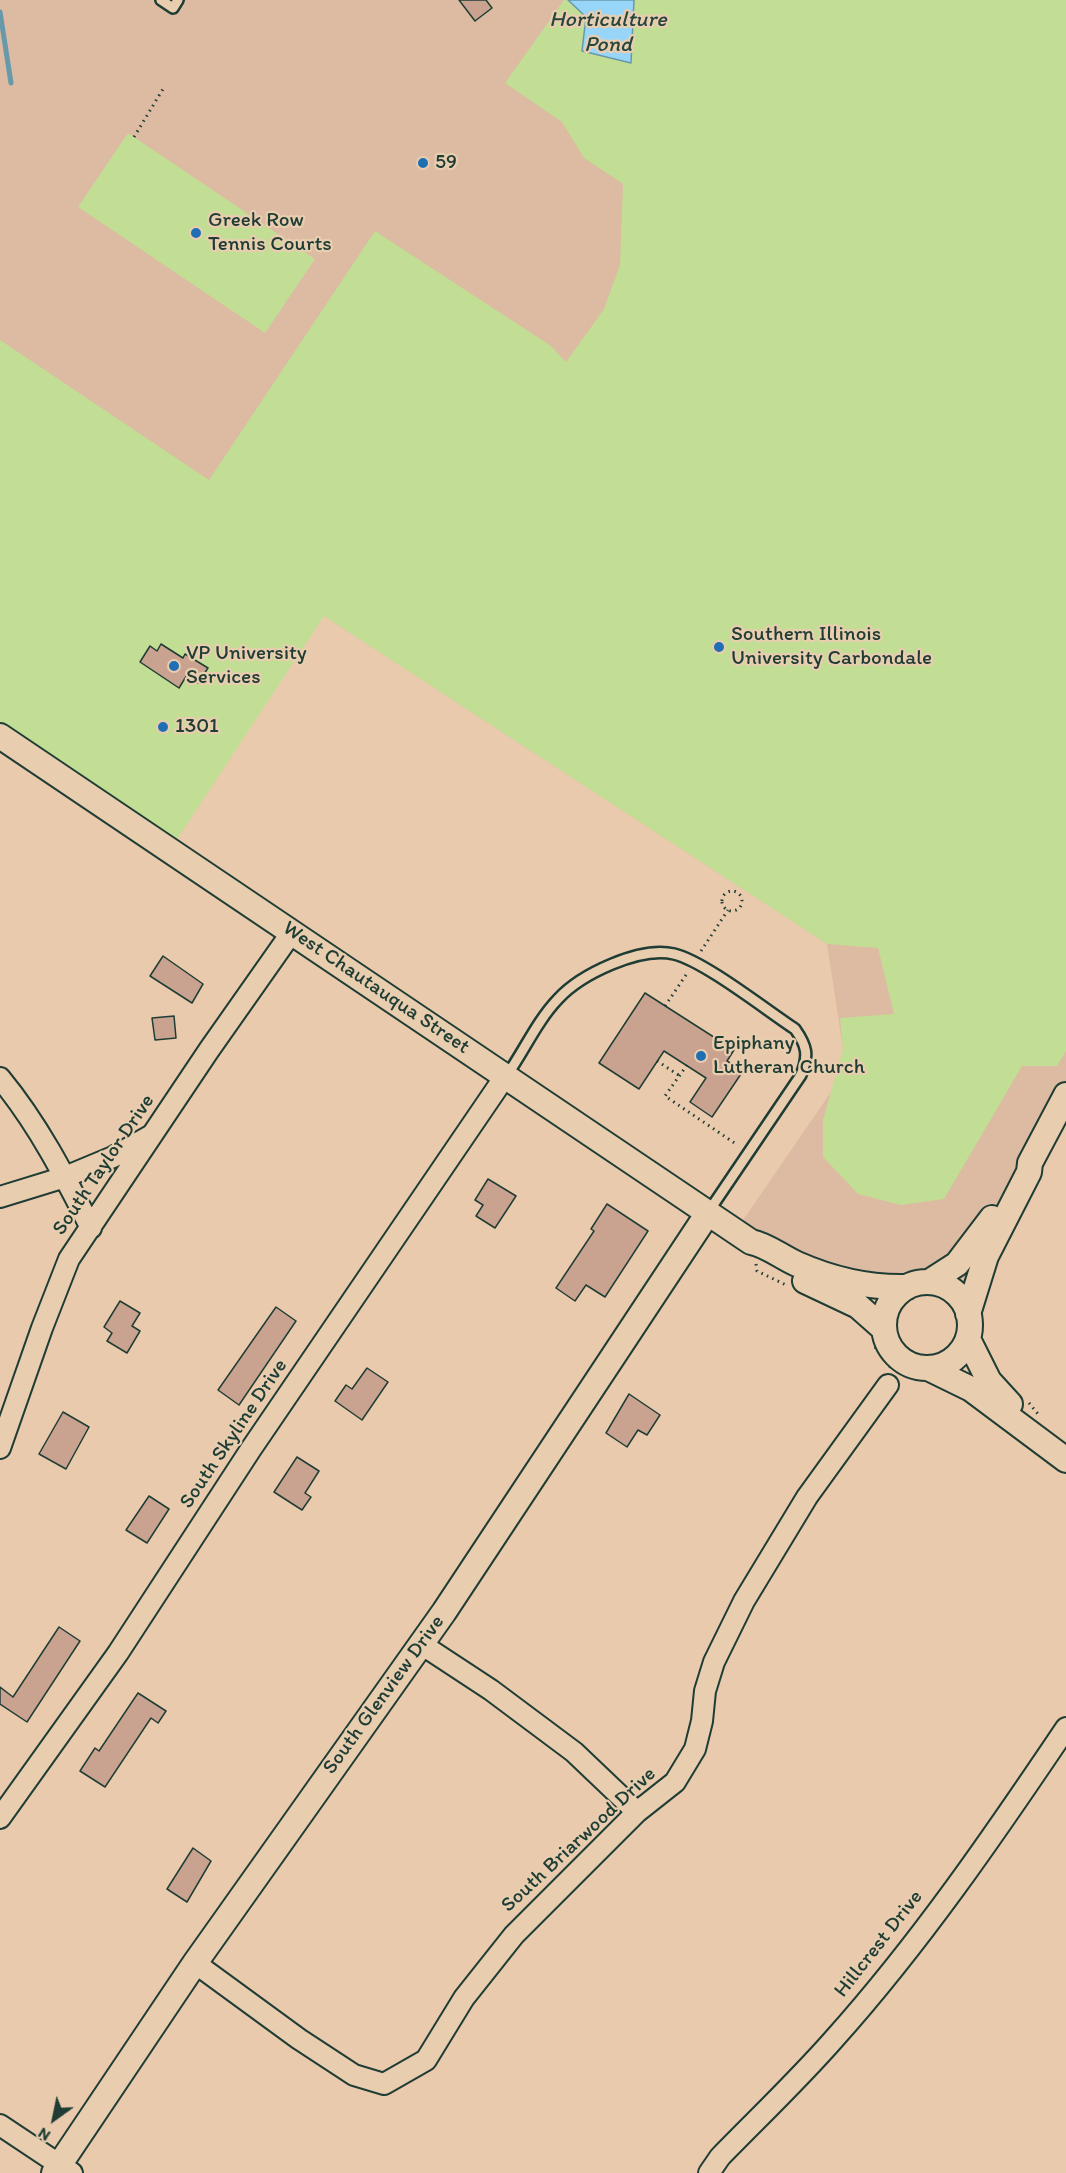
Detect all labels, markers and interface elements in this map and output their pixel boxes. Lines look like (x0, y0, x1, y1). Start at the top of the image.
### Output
water label: Horticulture Pond (549, 7, 667, 58)
place label: 59 (435, 150, 457, 176)
marker: 59 (416, 156, 430, 170)
place label: Greek Row Tennis Courts (208, 208, 332, 258)
marker: Greek Row Tennis Courts (189, 226, 203, 240)
place label: Southern Illinois University Carbondale (731, 622, 932, 672)
marker: Southern Illinois University Carbondale (712, 640, 726, 654)
place label: VP University Services (186, 641, 307, 691)
marker: VP University Services (167, 659, 181, 673)
place label: 1301 (175, 714, 219, 740)
marker: 1301 (156, 720, 170, 734)
street label: West Chautauqua Street (278, 916, 474, 1060)
place label: Epiphany Lutheran Church (713, 1031, 865, 1081)
marker: Epiphany Lutheran Church (694, 1049, 708, 1063)
street label: South Taylor Drive (48, 1090, 160, 1240)
street label: South Skyline Drive (175, 1354, 293, 1514)
street label: South Glenview Drive (318, 1611, 450, 1779)
street label: South Briarwood Drive (496, 1762, 662, 1918)
street label: Hillcrest Drive (829, 1885, 929, 2003)
north arrow (24, 2089, 84, 2149)
text: N (34, 2124, 54, 2145)

